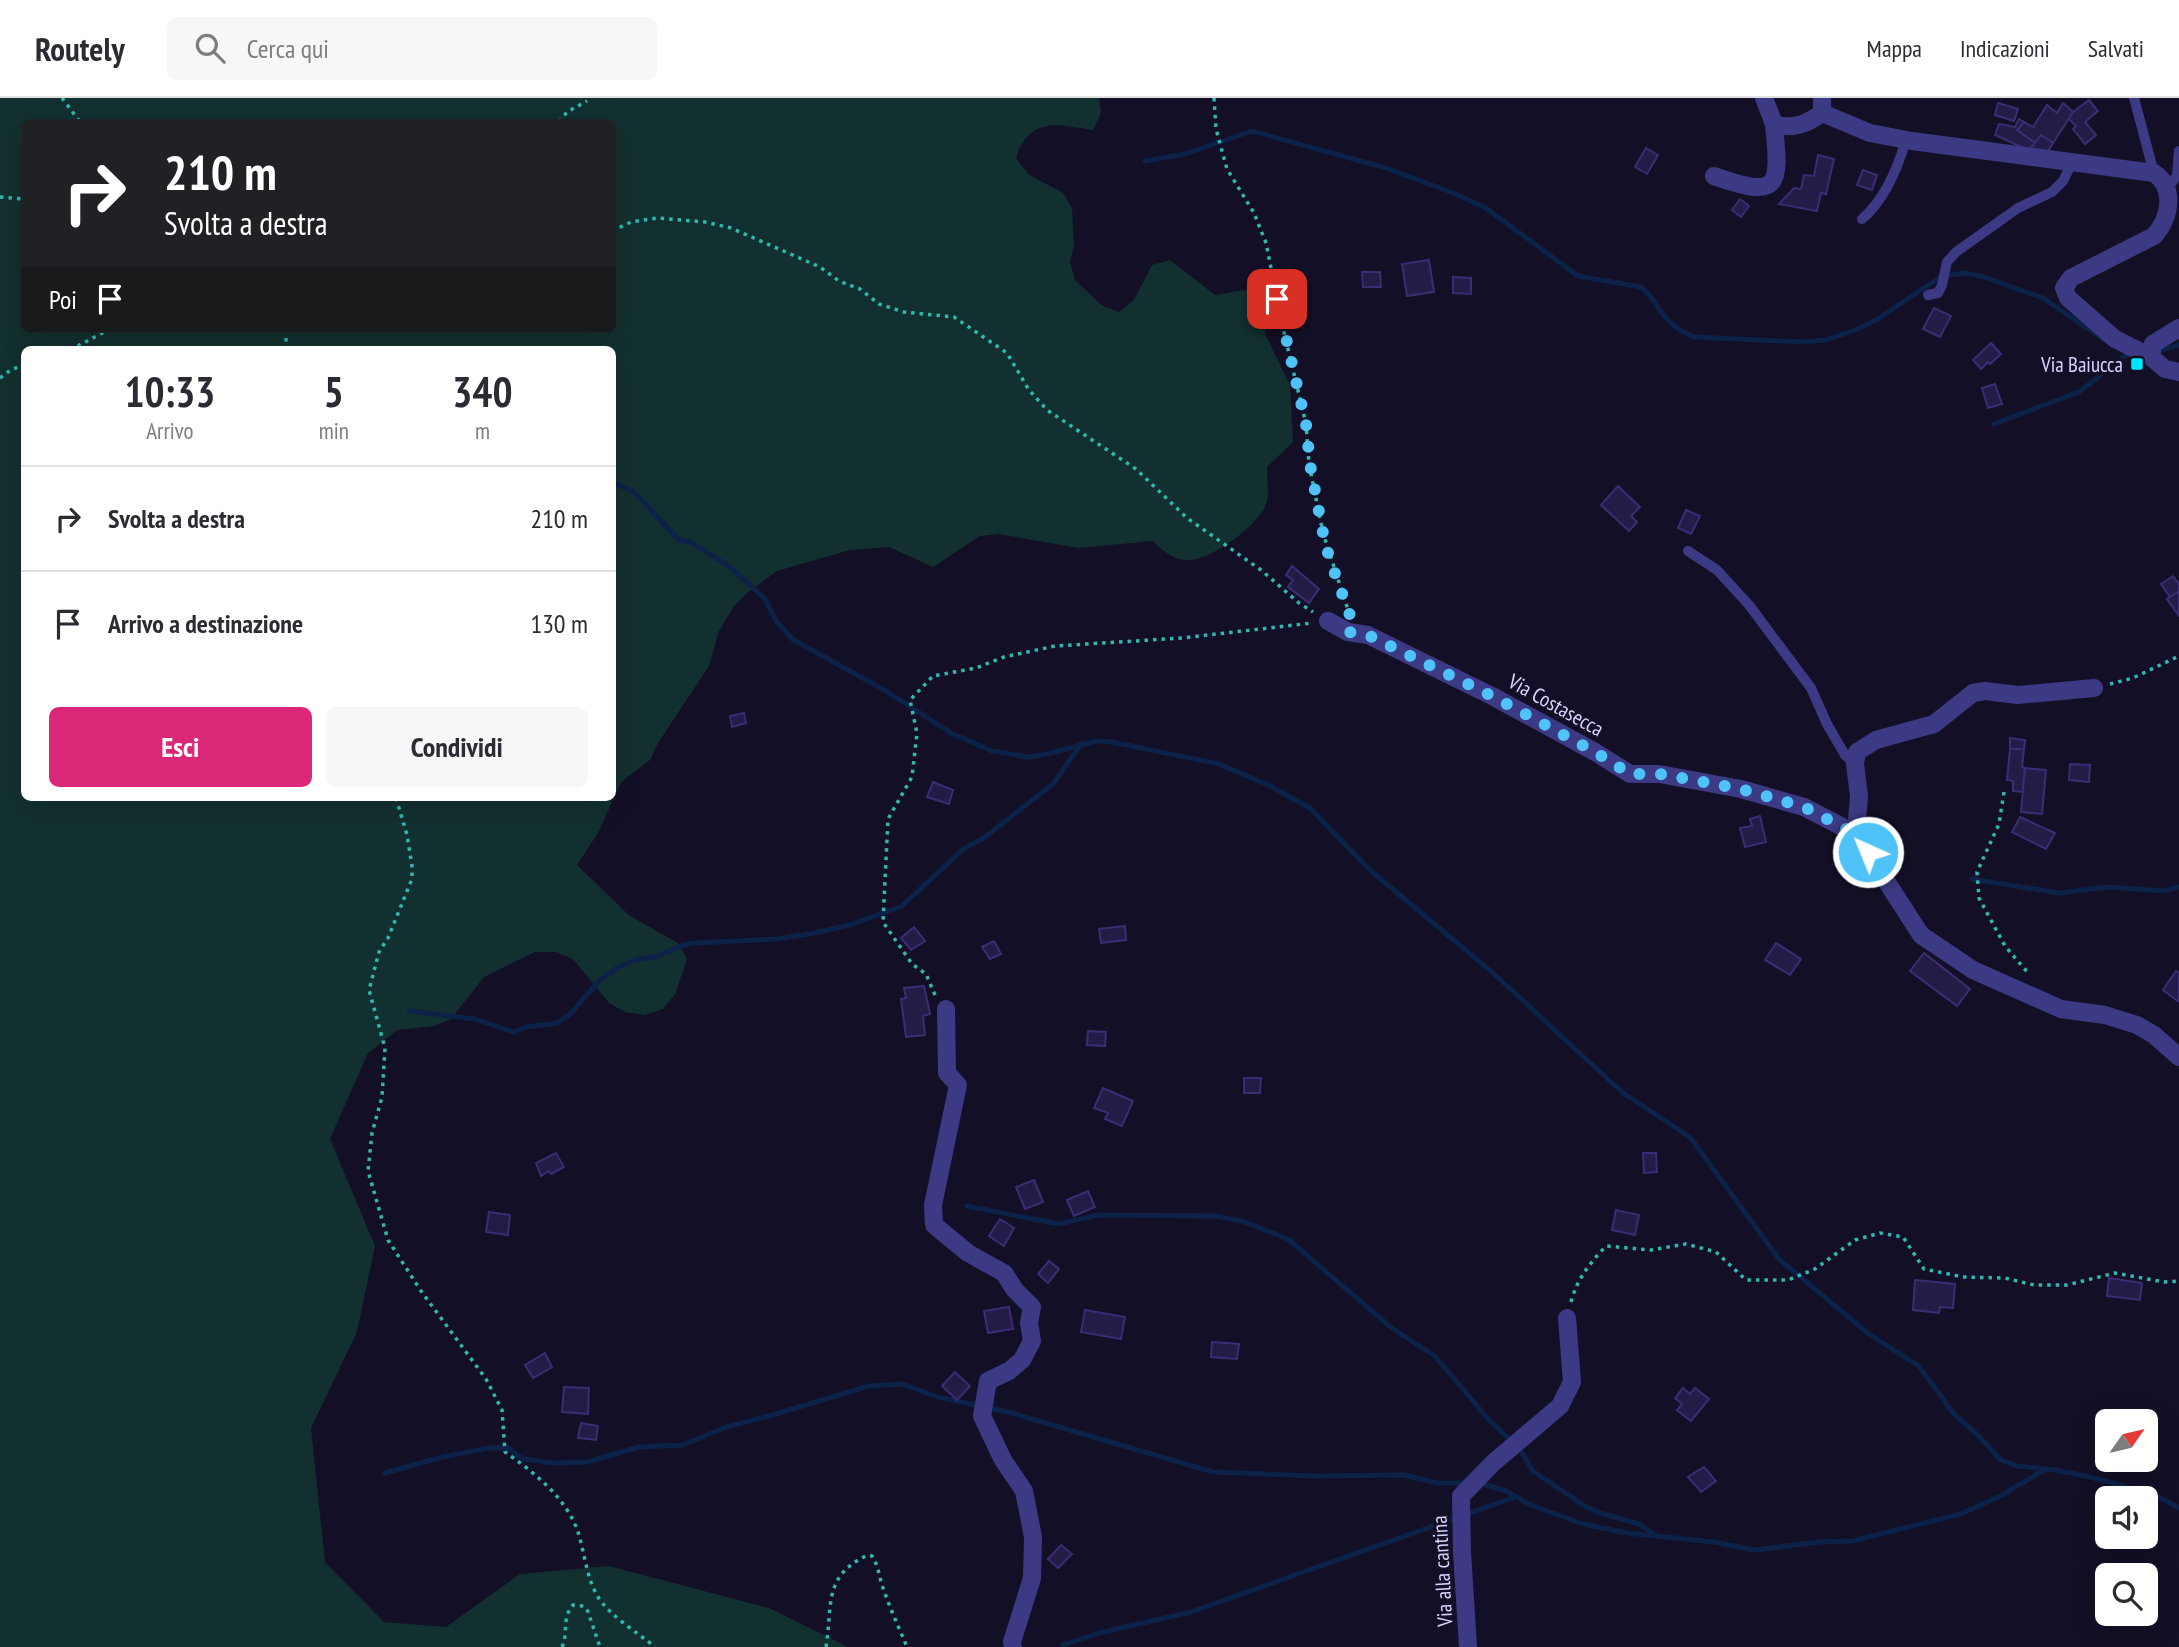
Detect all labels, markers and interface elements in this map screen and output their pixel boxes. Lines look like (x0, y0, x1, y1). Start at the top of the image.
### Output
search box (167, 17, 657, 80)
text: Routely (35, 27, 125, 70)
icon: search (191, 29, 229, 67)
text: Cerca qui (247, 32, 329, 65)
text: Mappa (1867, 33, 1922, 64)
text: Indicazioni (1960, 33, 2050, 64)
text: Salvati (2088, 33, 2144, 64)
text: 210 m (164, 140, 277, 204)
icon: right (49, 147, 140, 238)
text: Svolta a destra (164, 202, 328, 244)
pin (1247, 269, 1307, 329)
icon: arrive (91, 280, 129, 318)
icon: arrive (1258, 280, 1296, 318)
text: Poi (49, 283, 77, 316)
place label: Via Baiucca (2040, 351, 2123, 378)
marker: Via Baiucca (2129, 356, 2145, 372)
text: 10:33 (124, 364, 215, 419)
text: 5 (324, 364, 344, 419)
text: 340 (452, 364, 513, 419)
text: Arrivo (146, 416, 194, 445)
text: min (319, 416, 349, 445)
text: m (475, 416, 490, 445)
icon: right (49, 500, 87, 538)
text: Svolta a destra (108, 502, 245, 535)
text: 210 m (530, 502, 588, 535)
icon: arrive (49, 605, 87, 643)
text: Arrivo a destinazione (108, 607, 303, 640)
text: 130 m (530, 607, 588, 640)
street label: Via Costasecca (1503, 667, 1609, 742)
button: Esci (49, 707, 312, 787)
button: Condividi (326, 707, 588, 787)
position arrow (1831, 815, 1905, 889)
north arrow (2095, 1409, 2158, 1472)
map controls (2095, 1409, 2158, 1626)
button: sound (2095, 1486, 2158, 1549)
street label: Via alla cantina (1426, 1515, 1458, 1628)
button: search (2095, 1563, 2158, 1626)

